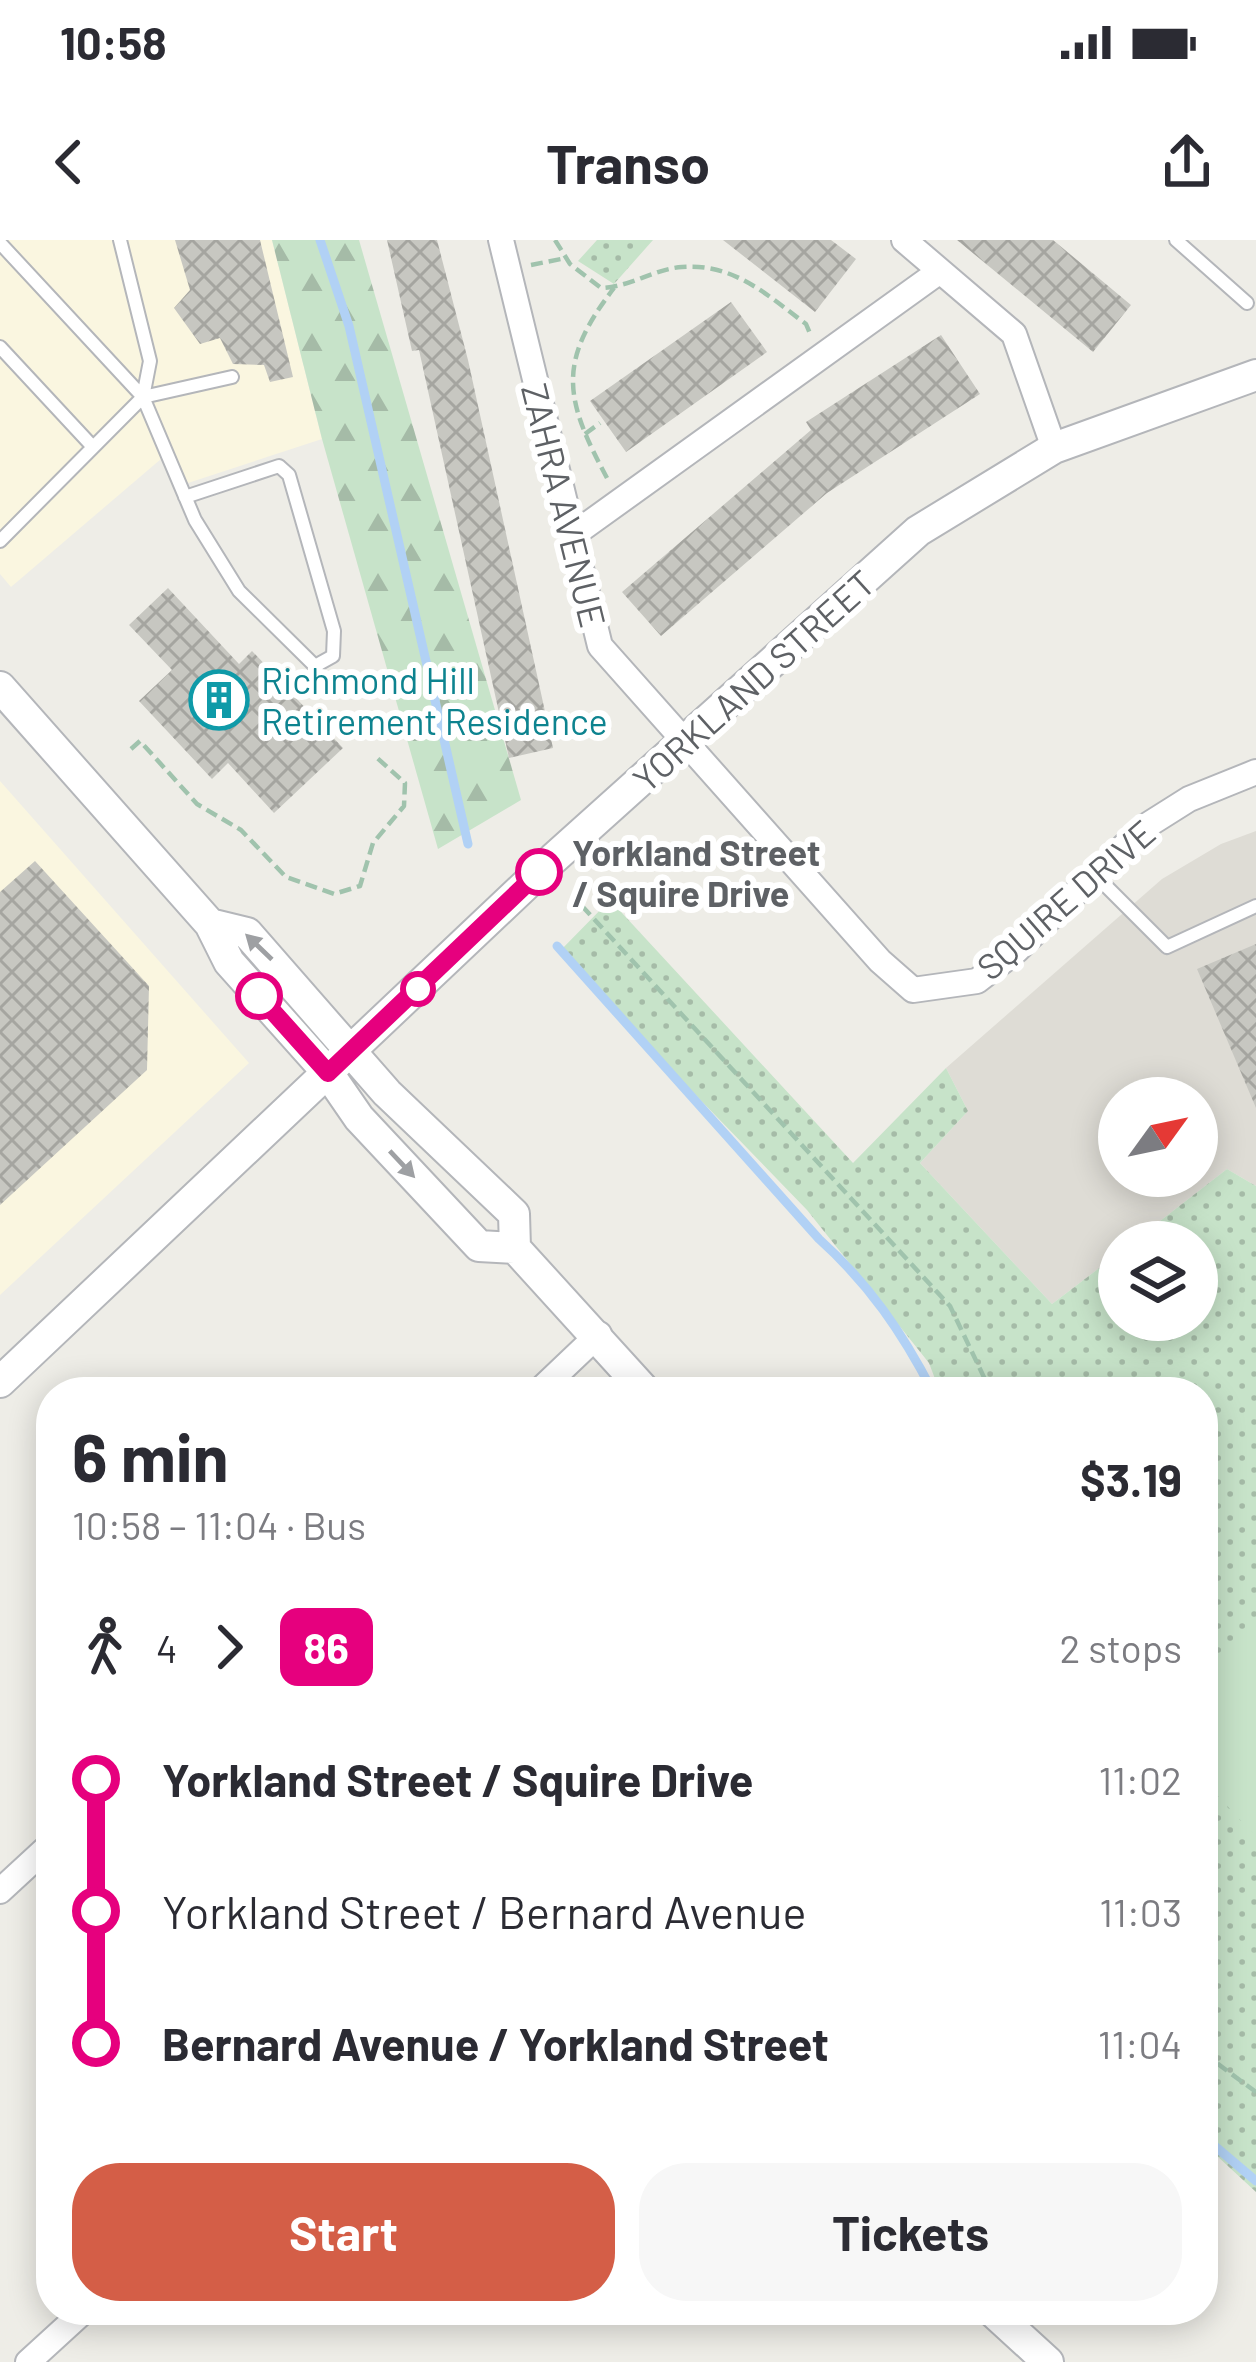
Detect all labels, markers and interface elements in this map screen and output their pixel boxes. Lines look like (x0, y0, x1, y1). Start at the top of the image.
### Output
text: 10:58 (60, 15, 167, 69)
icon: back (36, 129, 102, 195)
icon: share (1154, 129, 1220, 195)
text: Transo (546, 130, 710, 195)
street label: ZAHRA AVENUE (514, 379, 616, 631)
street label: YORKLAND STREET (623, 560, 883, 800)
place label: Richmond Hill Retirement Residence (261, 658, 608, 742)
building icon: Richmond Hill Retirement Residence (188, 669, 250, 731)
street label: SQUIRE DRIVE (967, 810, 1163, 988)
place label: Yorkland Street / Squire Drive (572, 830, 820, 914)
marker: Yorkland Street / Squire Drive (517, 850, 561, 894)
one-way arrow (245, 933, 274, 961)
unlabelled marker (402, 973, 434, 1005)
unlabelled marker (237, 974, 281, 1018)
north arrow (1098, 1077, 1218, 1197)
map controls (1098, 1077, 1218, 1341)
one-way arrow (387, 1149, 415, 1178)
button: layers (1098, 1221, 1218, 1341)
text: 6 min (72, 1416, 229, 1495)
text: $3.19 (1080, 1452, 1182, 1506)
text: 10:58 – 11:04 · Bus (72, 1501, 366, 1548)
icon: walk (72, 1614, 138, 1680)
icon: forward (196, 1614, 262, 1680)
text: 86 (304, 1622, 349, 1672)
text: 4 (156, 1624, 178, 1671)
text: 2 stops (1059, 1624, 1182, 1671)
text: Yorkland Street / Squire Drive (162, 1752, 753, 1806)
text: 11:02 (1098, 1756, 1182, 1803)
text: Yorkland Street / Bernard Avenue (162, 1884, 806, 1938)
text: 11:03 (1099, 1888, 1182, 1935)
text: Bernard Avenue / Yorkland Street (162, 2016, 829, 2070)
text: 11:04 (1098, 2020, 1182, 2067)
button: Start (72, 2163, 615, 2301)
button: Tickets (639, 2163, 1182, 2301)

